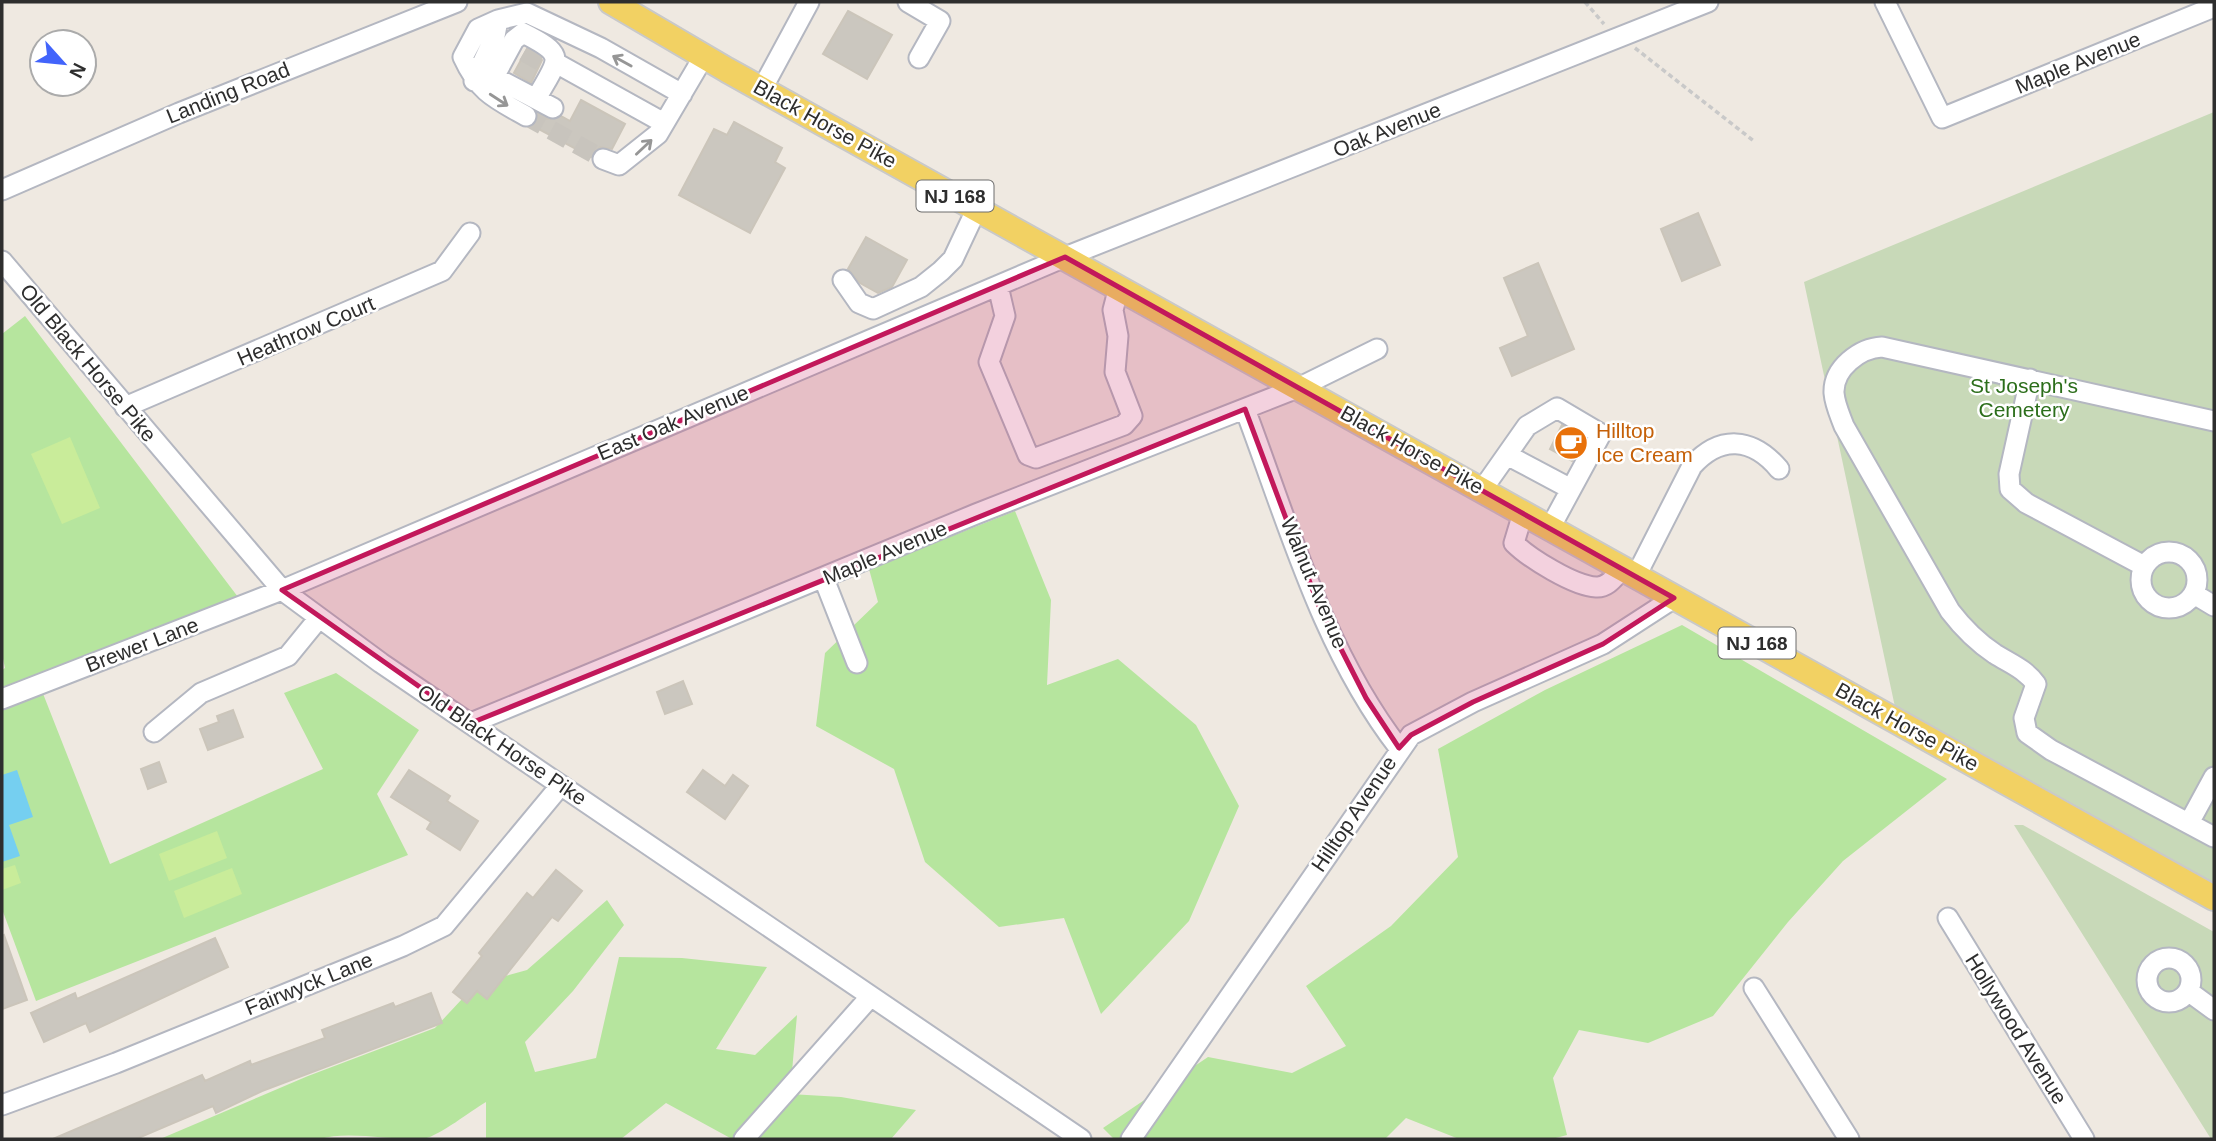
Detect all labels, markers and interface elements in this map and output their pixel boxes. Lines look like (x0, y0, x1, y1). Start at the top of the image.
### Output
street label: Maple Avenue (2012, 27, 2144, 98)
north arrow (28, 28, 98, 98)
one-way arrow (613, 54, 633, 68)
street label: Landing Road (163, 57, 293, 128)
text: N (65, 60, 90, 81)
street label: Black Horse Pike (750, 75, 901, 172)
one-way arrow (488, 93, 508, 107)
street label: Oak Avenue (1330, 98, 1444, 162)
one-way arrow (635, 138, 652, 155)
road number: NJ 168 (916, 180, 993, 212)
street label: Old Black Horse Pike (16, 279, 161, 446)
street label: Heathrow Court (234, 291, 378, 370)
park label: St Joseph's Cemetery (1970, 374, 2078, 421)
street label: East Oak Avenue (594, 380, 752, 465)
street label: Black Horse Pike (1337, 401, 1488, 498)
place label: Hilltop Ice Cream (1596, 419, 1693, 466)
cafe icon: Hilltop Ice Cream (1552, 424, 1590, 462)
street label: Walnut Avenue (1277, 514, 1352, 652)
street label: Maple Avenue (819, 516, 950, 589)
street label: Brewer Lane (82, 612, 202, 677)
road number: NJ 168 (1718, 628, 1796, 658)
street label: Black Horse Pike (1832, 678, 1983, 775)
street label: Old Black Horse Pike (414, 680, 591, 810)
street label: Hilltop Avenue (1307, 752, 1401, 876)
street label: Fairwyck Lane (242, 948, 376, 1020)
street label: Hollywood Avenue (1961, 950, 2072, 1108)

